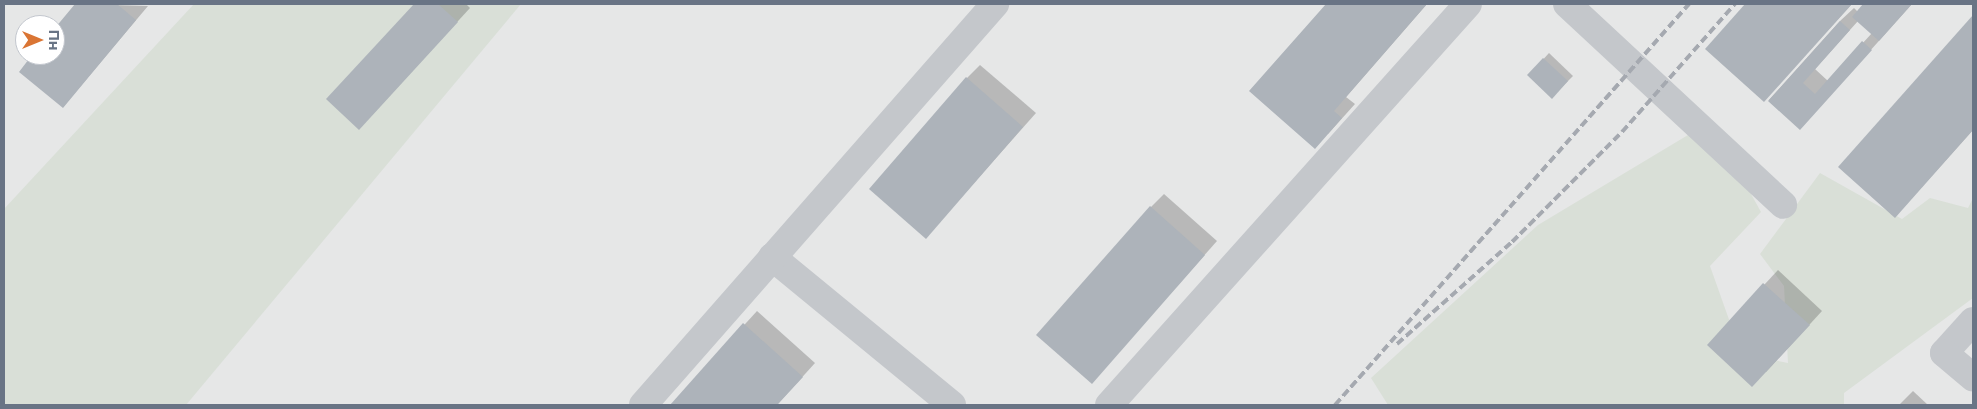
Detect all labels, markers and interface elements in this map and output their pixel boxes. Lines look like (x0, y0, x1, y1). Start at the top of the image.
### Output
north arrow (15, 15, 65, 65)
text: Пн (45, 29, 63, 51)

